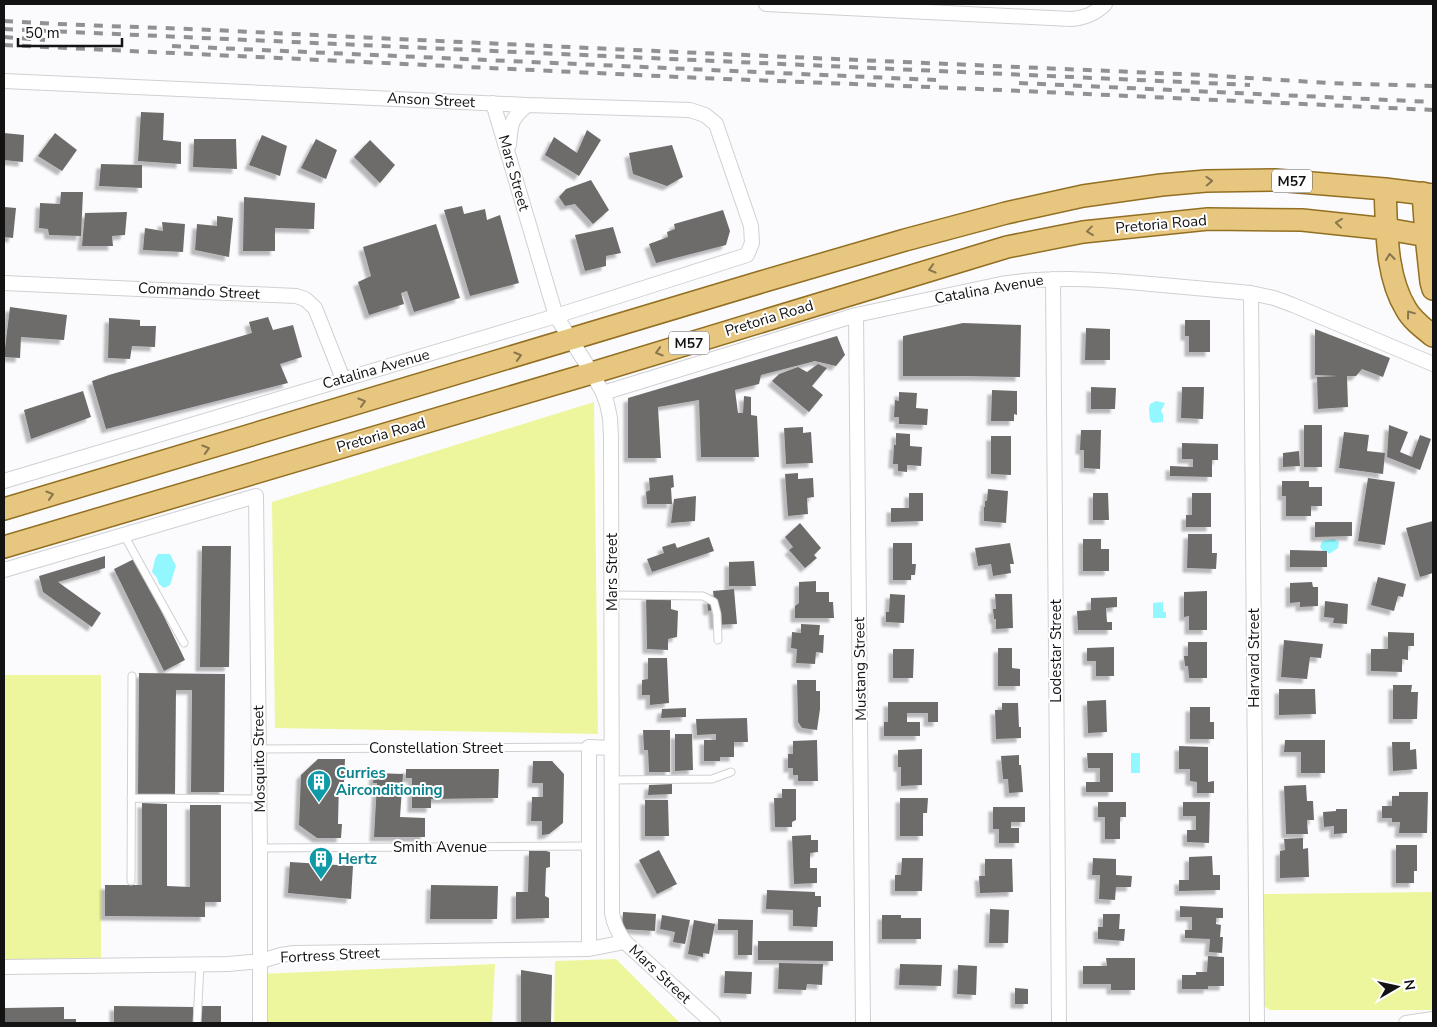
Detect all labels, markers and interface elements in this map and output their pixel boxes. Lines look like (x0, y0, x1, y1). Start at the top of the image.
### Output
scale bar (18, 15, 121, 47)
text: 50 m (25, 23, 60, 43)
street label: Anson Street (386, 88, 476, 112)
street label: Mars Street (494, 133, 535, 214)
road number: M57 (1272, 170, 1312, 192)
one-way arrow (1205, 175, 1213, 186)
street label: Pretoria Road (1114, 210, 1208, 238)
one-way arrow (1334, 218, 1342, 229)
one-way arrow (1085, 226, 1093, 237)
one-way arrow (1385, 253, 1396, 261)
one-way arrow (928, 263, 936, 273)
street label: Catalina Avenue (933, 270, 1045, 308)
street label: Commando Street (138, 278, 261, 304)
street label: Pretoria Road (722, 295, 816, 341)
one-way arrow (1407, 310, 1416, 320)
road number: M57 (669, 332, 709, 354)
street label: Catalina Avenue (320, 344, 432, 394)
one-way arrow (655, 347, 664, 357)
one-way arrow (513, 351, 521, 361)
one-way arrow (357, 398, 366, 408)
street label: Pretoria Road (334, 413, 428, 457)
one-way arrow (202, 444, 210, 454)
one-way arrow (46, 491, 54, 501)
street label: Mars Street (602, 532, 622, 611)
street label: Lodestar Street (1046, 598, 1066, 703)
street label: Harvard Street (1244, 607, 1264, 708)
street label: Mustang Street (849, 616, 871, 721)
street label: Mosquito Street (248, 704, 270, 813)
street label: Constellation Street (369, 738, 504, 758)
place label: Curries Airconditioning (336, 763, 443, 800)
building icon: Curries Airconditioning (306, 769, 332, 803)
street label: Smith Avenue (393, 837, 487, 857)
building icon: Hertz (308, 846, 334, 880)
place label: Hertz (338, 849, 377, 869)
street label: Mars Street (625, 940, 696, 1008)
street label: Fortress Street (280, 942, 381, 968)
north arrow (1372, 962, 1422, 1012)
text: N (1399, 978, 1420, 992)

